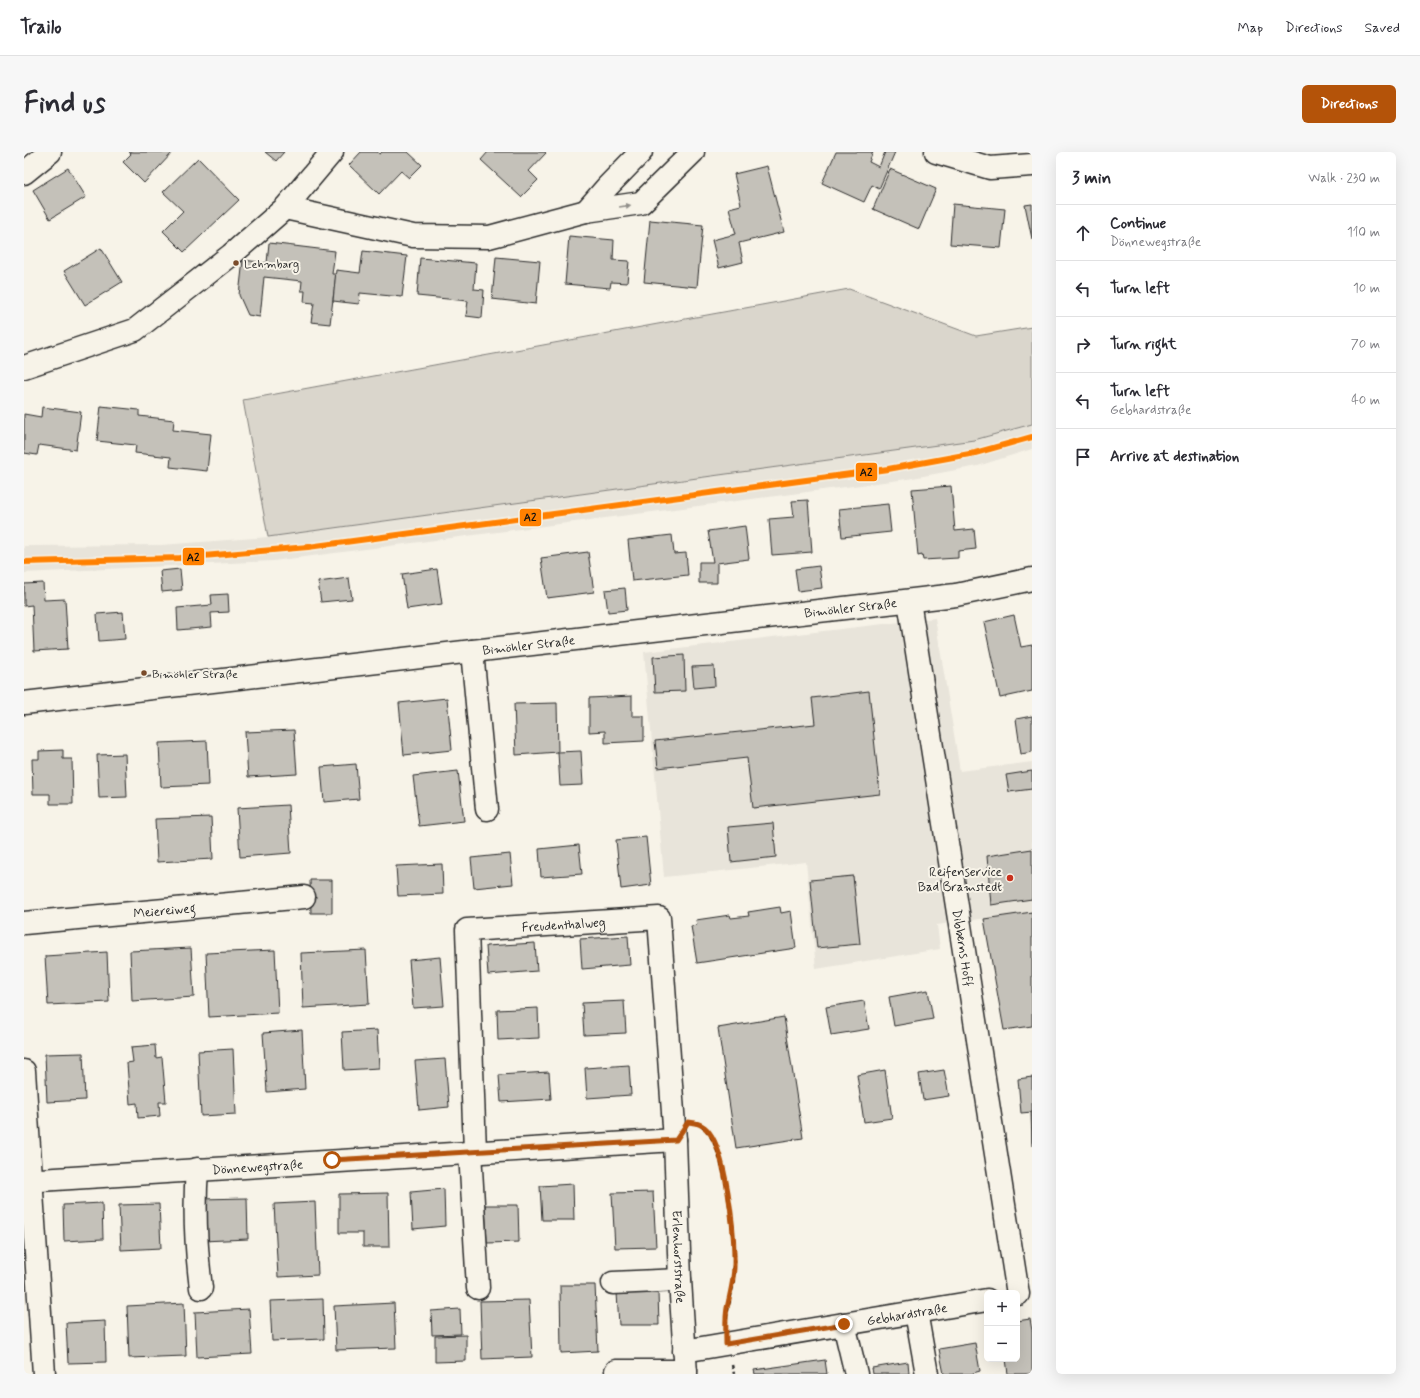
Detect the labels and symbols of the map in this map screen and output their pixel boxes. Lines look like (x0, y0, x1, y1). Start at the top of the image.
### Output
one-way arrow (619, 203, 631, 209)
place label: Lehmbarg (244, 257, 299, 273)
marker: Lehmbarg (231, 258, 241, 268)
line badge: A2 (855, 462, 878, 482)
text: A2 (860, 466, 873, 480)
line badge: A2 (519, 508, 542, 527)
text: A2 (524, 511, 537, 525)
line badge: A2 (182, 547, 205, 566)
text: A2 (187, 551, 200, 565)
street label: Bimöhler Straße (803, 595, 898, 623)
street label: Bimöhler Straße (482, 632, 576, 660)
place label: Bimöhler Straße (152, 667, 238, 683)
marker: Bimöhler Straße (139, 668, 149, 678)
place label: Reifenservice Bad Bramstedt (918, 864, 1002, 896)
marker: Reifenservice Bad Bramstedt (1005, 873, 1015, 883)
street label: Meiereiweg (133, 900, 197, 923)
street label: Dibberns Hoff (948, 908, 977, 988)
street label: Freudenthalweg (521, 914, 606, 937)
route start (323, 1151, 341, 1169)
street label: Dönnewegstraße (212, 1156, 304, 1179)
street label: Erlenhorststraße (668, 1210, 688, 1304)
street label: Gebhardstraße (866, 1300, 949, 1330)
route end (835, 1315, 853, 1333)

